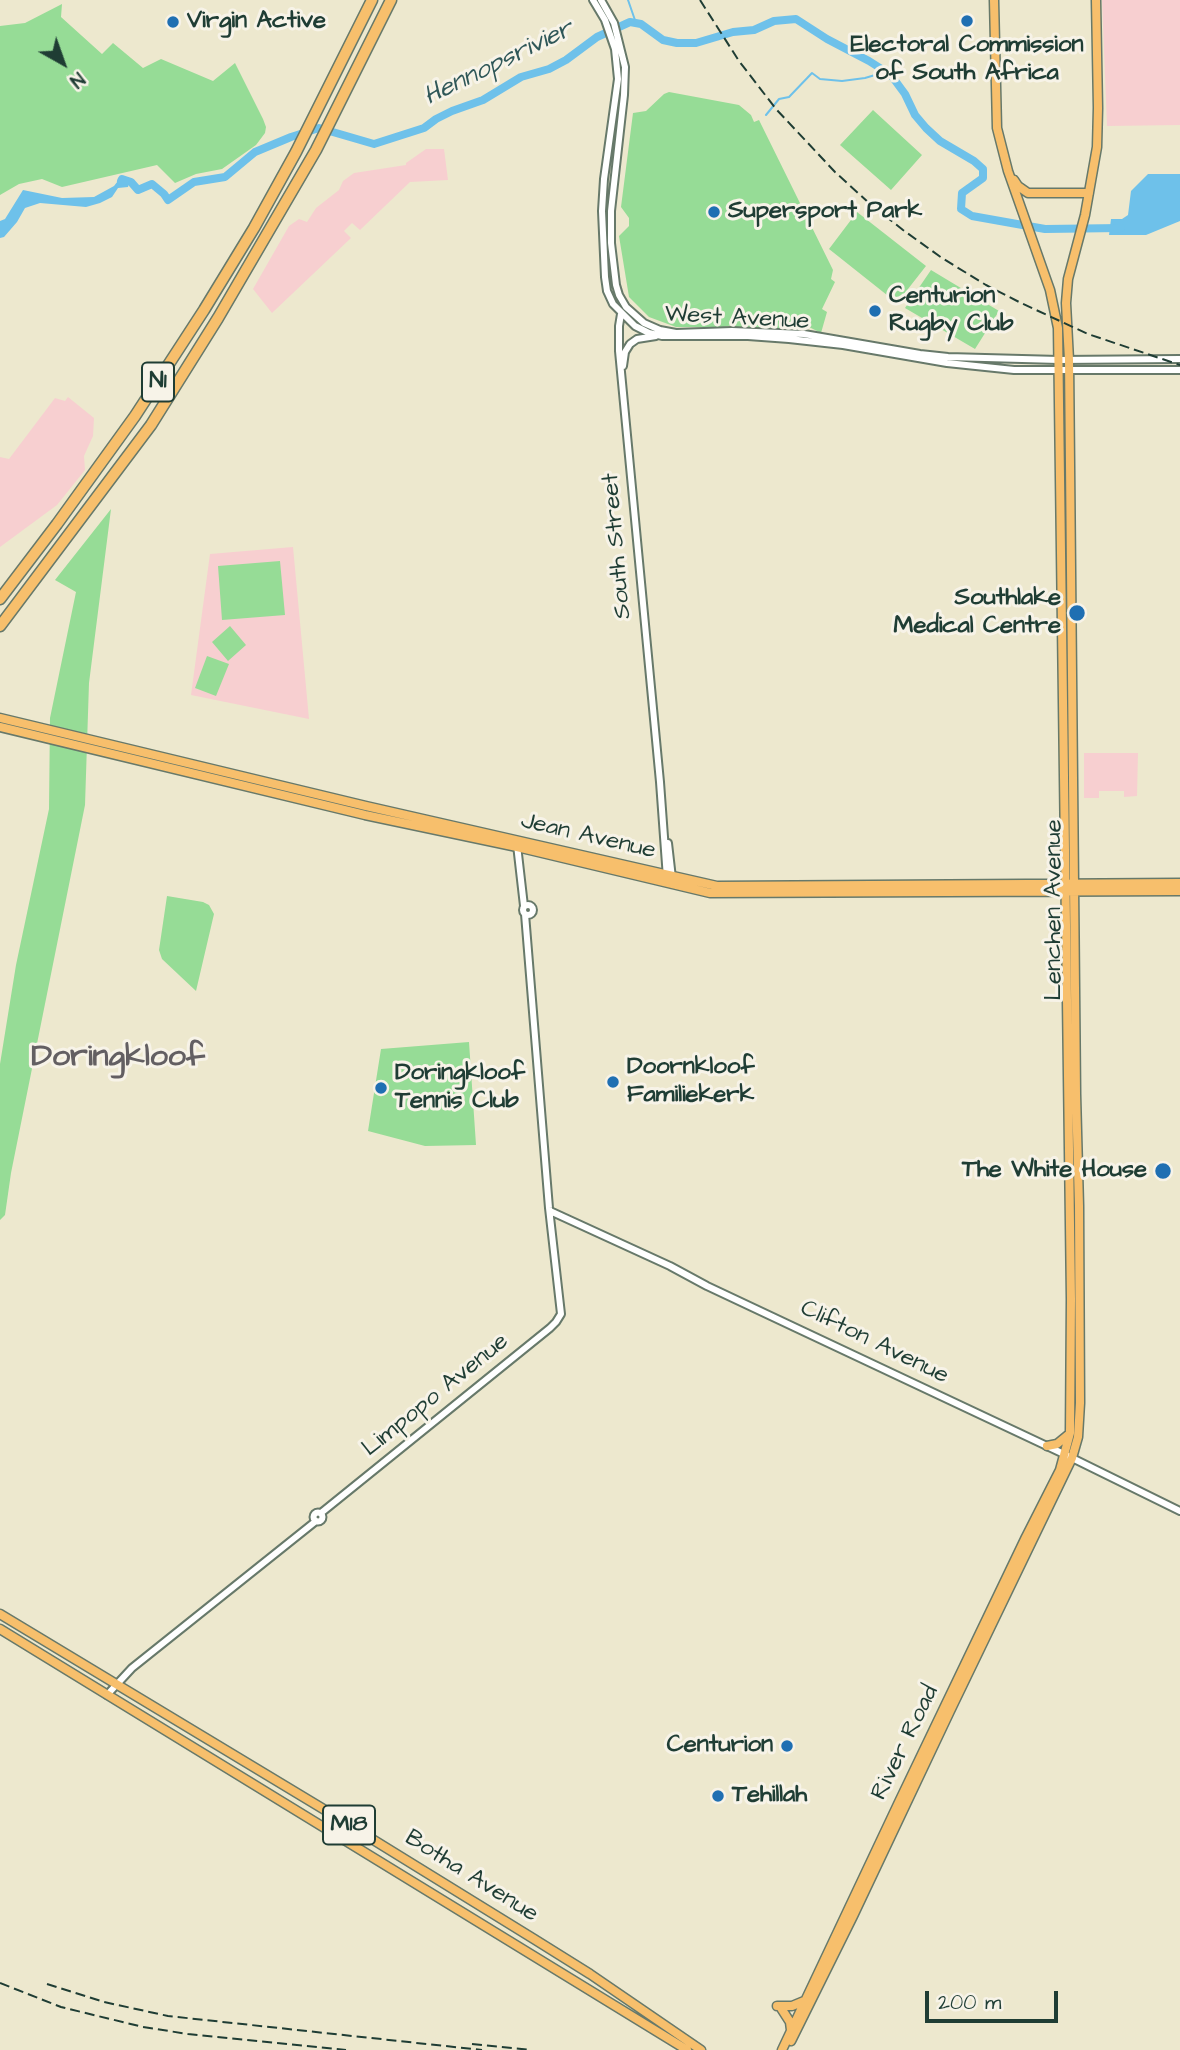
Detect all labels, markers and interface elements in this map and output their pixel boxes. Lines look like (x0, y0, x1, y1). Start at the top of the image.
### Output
place label: Virgin Active (187, 8, 326, 36)
marker: Electoral Commission of South Africa (959, 13, 975, 29)
marker: Virgin Active (165, 14, 181, 30)
water label: Hennopsrivier (419, 14, 579, 114)
north arrow (28, 28, 98, 98)
place label: Electoral Commission of South Africa (851, 32, 1083, 88)
text: N (64, 65, 90, 94)
place label: Supersport Park (728, 198, 922, 226)
marker: Supersport Park (706, 204, 722, 220)
place label: Centurion Rugby Club (889, 283, 1013, 339)
street label: West Avenue (664, 301, 810, 337)
marker: Centurion Rugby Club (867, 303, 883, 319)
road number: N1 (142, 362, 174, 402)
street label: South Street (597, 472, 639, 620)
place label: Southlake Medical Centre (894, 585, 1061, 641)
marker: Southlake Medical Centre (1067, 603, 1087, 623)
street label: Jean Avenue (518, 808, 658, 866)
street label: Lenchen Avenue (1041, 819, 1069, 1001)
district label: Doringkloof (31, 1039, 205, 1077)
place label: Doornkloof Familiekerk (627, 1054, 755, 1110)
place label: Doringkloof Tennis Club (395, 1060, 525, 1116)
marker: Doornkloof Familiekerk (605, 1074, 621, 1090)
marker: Doringkloof Tennis Club (373, 1080, 389, 1096)
place label: The White House (962, 1157, 1147, 1185)
marker: The White House (1153, 1161, 1173, 1181)
street label: Clifton Avenue (795, 1295, 953, 1391)
street label: Limpopo Avenue (357, 1328, 515, 1464)
street label: River Road (866, 1681, 946, 1805)
place label: Centurion (667, 1732, 773, 1760)
marker: Centurion (779, 1738, 795, 1754)
place label: Tehillah (732, 1782, 807, 1810)
marker: Tehillah (710, 1788, 726, 1804)
road number: M18 (323, 1806, 375, 1844)
street label: Botha Avenue (399, 1825, 543, 1929)
scale bar (928, 1976, 1061, 2020)
text: 200 m (938, 1988, 1001, 2017)

